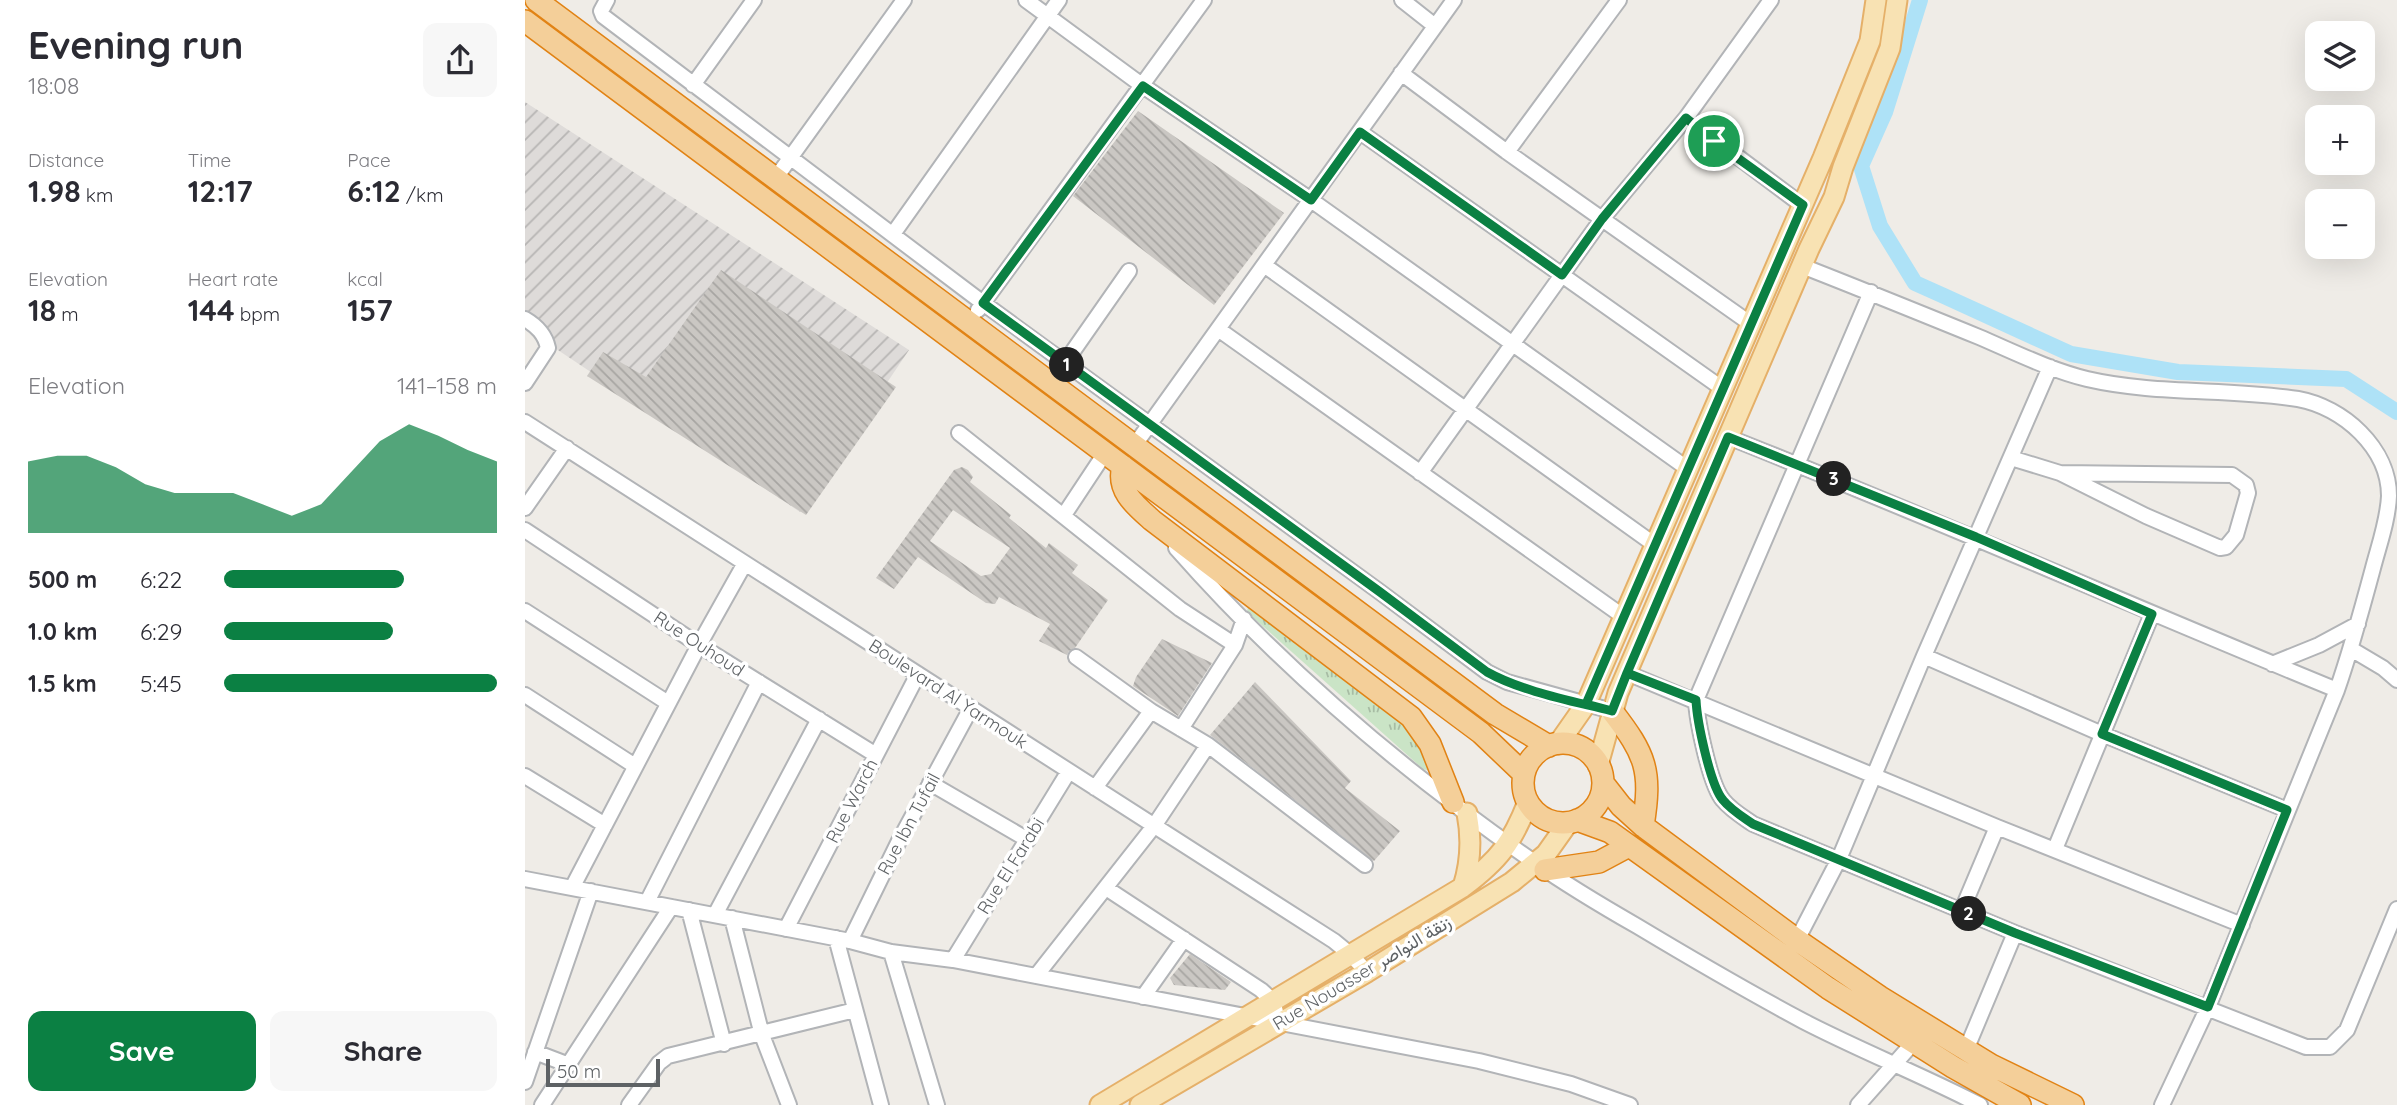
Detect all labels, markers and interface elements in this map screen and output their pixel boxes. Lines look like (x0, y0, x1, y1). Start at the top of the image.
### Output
text: Evening run (28, 21, 243, 69)
map controls (2305, 21, 2375, 259)
button: layers (2305, 21, 2375, 91)
button: share (423, 23, 497, 97)
text: 18:08 (28, 71, 79, 100)
button: + (2305, 105, 2375, 175)
pin (1684, 111, 1744, 171)
icon: arrive (1695, 122, 1733, 160)
text: Distance (28, 148, 104, 172)
text: Time (188, 148, 231, 172)
text: Pace (347, 148, 391, 172)
text: 1.98 (28, 172, 81, 210)
text: 12:17 (188, 172, 253, 210)
text: 6:12 (347, 172, 401, 210)
text: km (81, 183, 113, 207)
text: /km (401, 183, 443, 207)
button: − (2305, 189, 2375, 259)
text: Elevation (28, 267, 108, 291)
text: Heart rate (188, 267, 278, 291)
text: kcal (347, 267, 383, 291)
text: 18 (28, 291, 56, 329)
text: 144 (188, 291, 235, 329)
text: 157 (347, 291, 393, 329)
text: m (56, 302, 79, 326)
text: bpm (235, 302, 280, 326)
pin: 1 (1049, 348, 1085, 382)
text: 1 (1063, 352, 1070, 376)
text: Elevation (28, 371, 125, 400)
text: 141–158 m (397, 371, 497, 400)
pin: 3 (1817, 462, 1851, 496)
text: 3 (1828, 466, 1839, 490)
text: 500 m (28, 565, 97, 594)
text: 6:22 (140, 565, 182, 594)
street label: Rue Ouhoud (650, 606, 749, 681)
text: 1.0 km (28, 617, 98, 646)
text: 6:29 (140, 617, 182, 646)
street label: Boulevard Al Yarmouk (865, 634, 1032, 754)
text: 1.5 km (28, 669, 97, 698)
text: 5:45 (140, 669, 182, 698)
street label: Rue Warch (821, 755, 883, 847)
street label: Rue Ibn Tufail (872, 769, 945, 879)
street label: Rue El Farabi (972, 813, 1049, 918)
pin: 2 (1951, 897, 1987, 932)
text: 2 (1963, 901, 1974, 925)
street label: Rue Nouasser زنقة النواصر (1268, 910, 1455, 1035)
button: Save (28, 1011, 256, 1091)
button: Share (270, 1011, 497, 1091)
scale bar (546, 1056, 660, 1088)
text: 50 m (557, 1059, 601, 1083)

